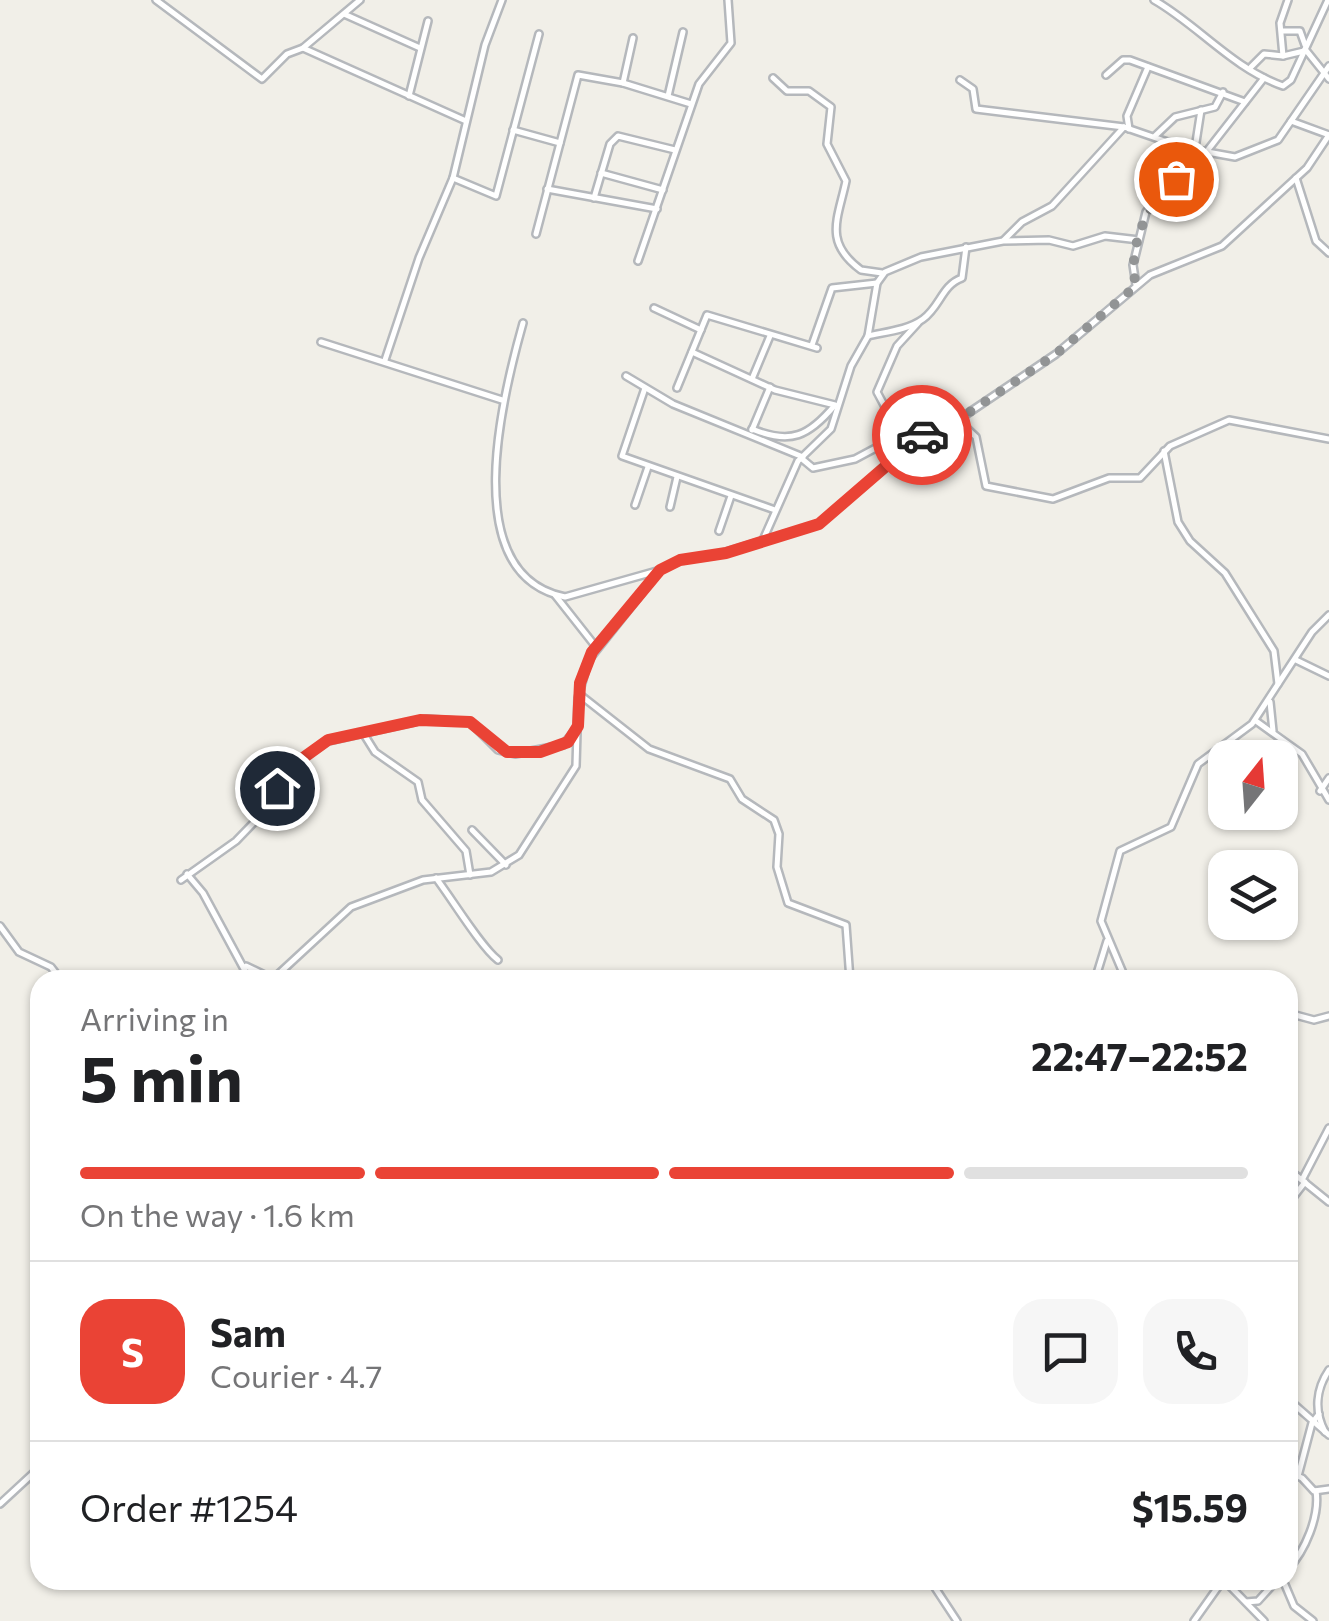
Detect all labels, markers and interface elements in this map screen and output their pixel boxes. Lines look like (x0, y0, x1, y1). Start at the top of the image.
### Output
pin (1134, 137, 1219, 222)
icon: bag (1149, 152, 1204, 207)
courier (872, 385, 972, 485)
icon: car (895, 408, 950, 463)
north arrow (1208, 740, 1298, 830)
map controls (1208, 740, 1298, 940)
pin (235, 746, 320, 831)
icon: home (250, 761, 305, 816)
button: layers (1208, 850, 1298, 940)
text: Arriving in (80, 998, 229, 1038)
text: 22:47–22:52 (1031, 1032, 1248, 1079)
text: 5 min (80, 1036, 243, 1115)
text: On the way · 1.6 km (80, 1194, 355, 1234)
button: chat (1013, 1299, 1118, 1404)
button: phone (1143, 1299, 1248, 1404)
text: Sam (210, 1308, 286, 1355)
text: S (121, 1328, 144, 1375)
text: Courier · 4.7 (210, 1355, 383, 1395)
text: Order #1254 (80, 1483, 298, 1530)
text: $15.59 (1132, 1483, 1248, 1530)

